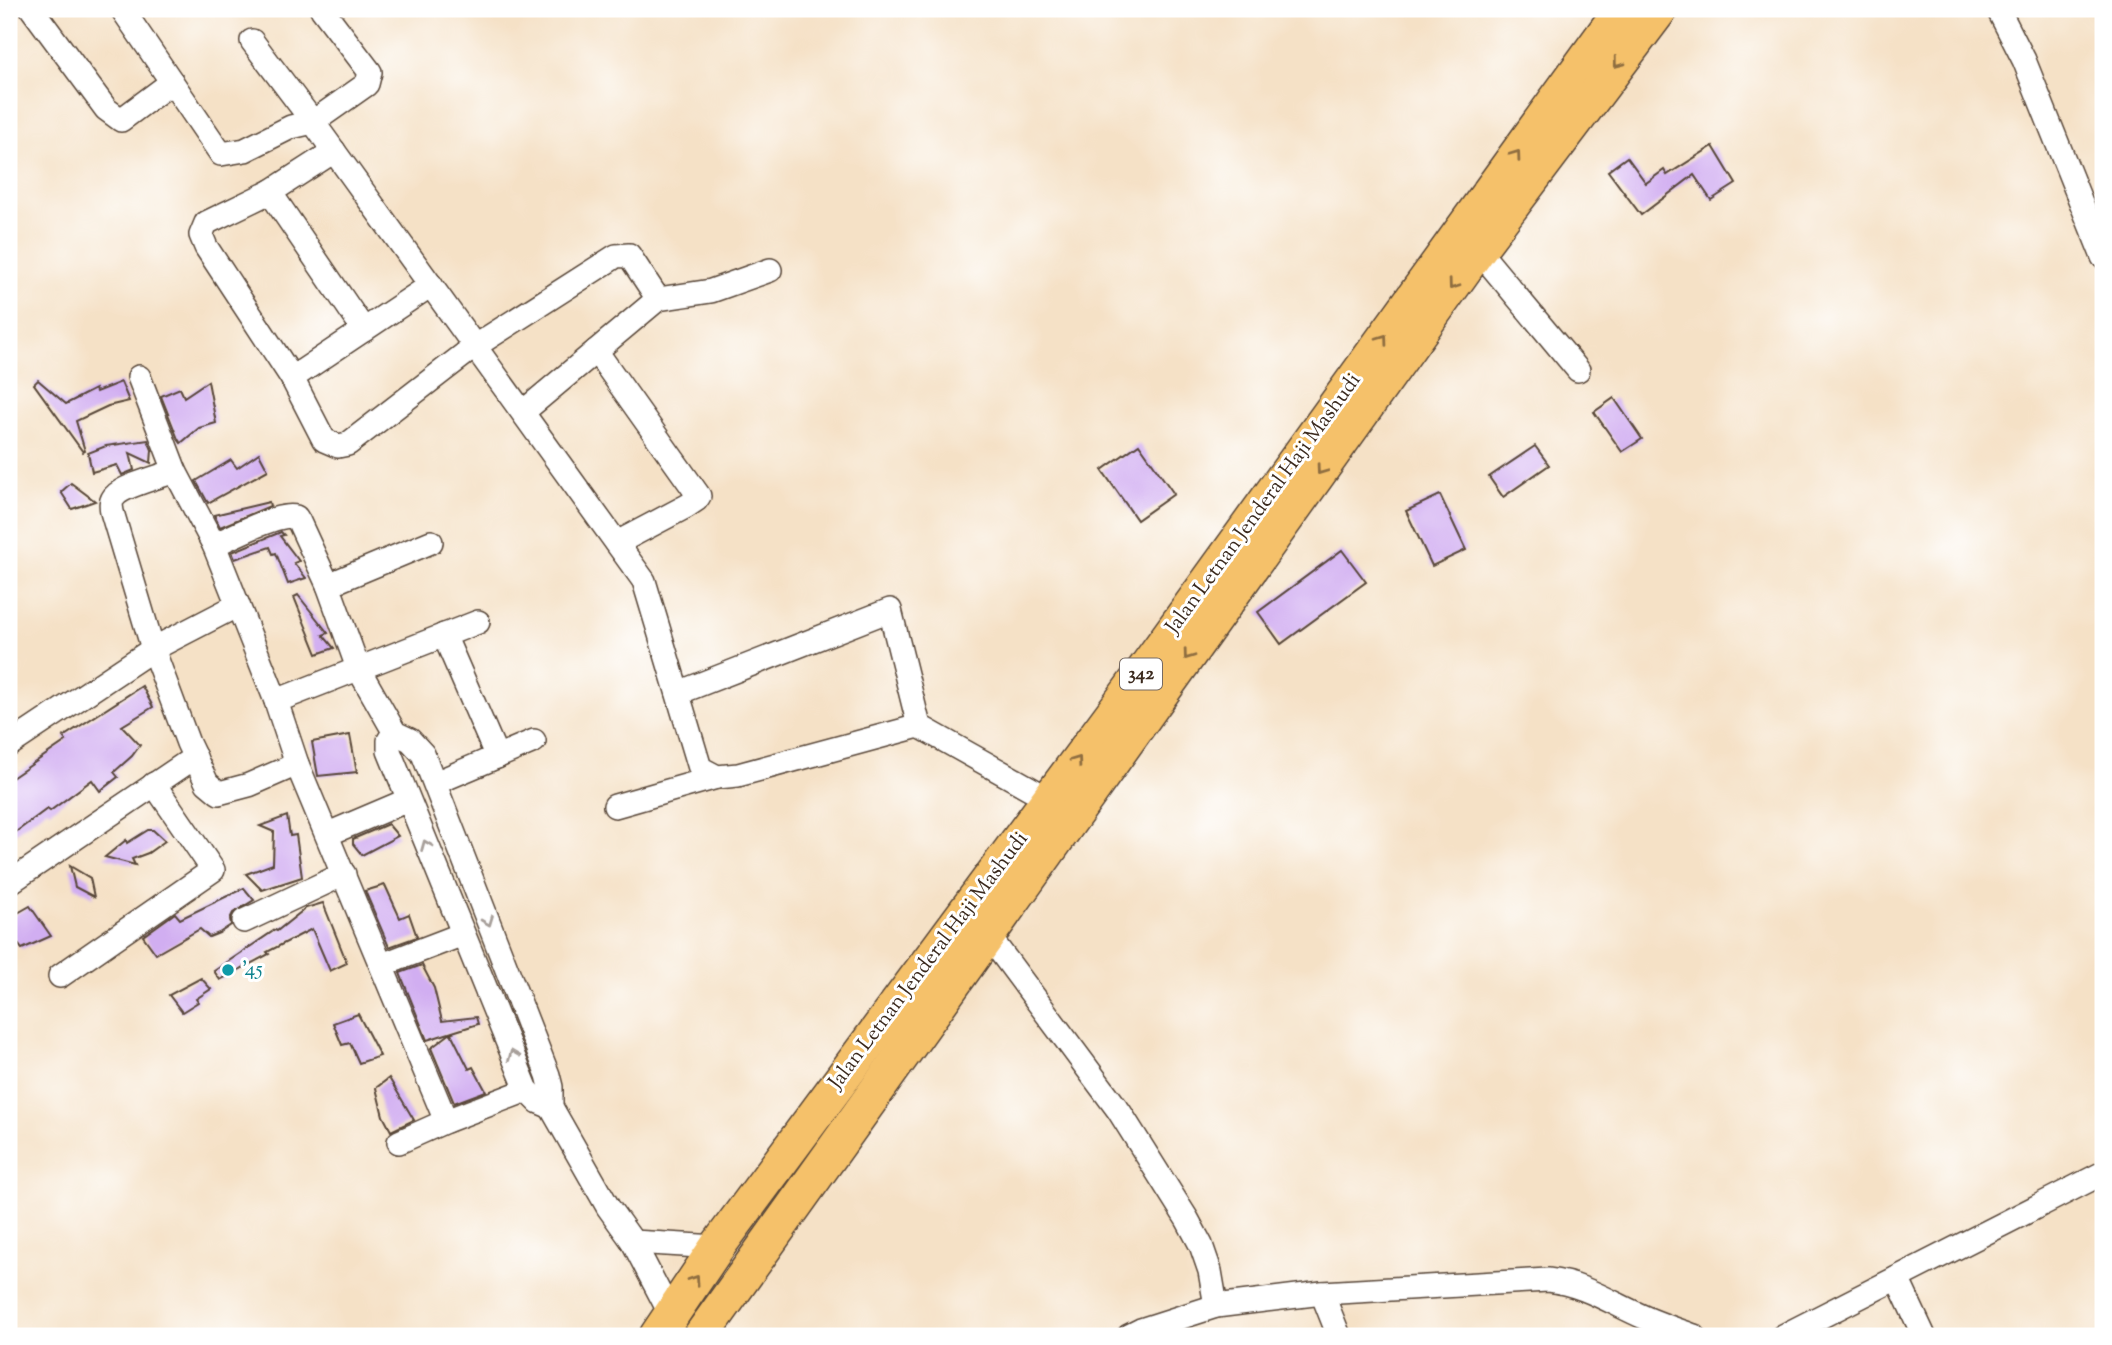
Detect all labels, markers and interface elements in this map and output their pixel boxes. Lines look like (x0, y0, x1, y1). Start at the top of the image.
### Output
one-way arrow (1614, 55, 1627, 68)
one-way arrow (1508, 150, 1520, 163)
one-way arrow (1449, 277, 1461, 290)
one-way arrow (1375, 334, 1387, 347)
street label: Jalan Letnan Jenderal Haji Mashudi (1158, 367, 1369, 641)
one-way arrow (1317, 462, 1329, 475)
one-way arrow (1184, 647, 1196, 660)
road number: 342 (1120, 659, 1162, 690)
one-way arrow (1069, 757, 1081, 769)
street label: Jalan Letnan Jenderal Haji Mashudi (821, 826, 1036, 1097)
one-way arrow (421, 839, 435, 851)
one-way arrow (480, 915, 494, 927)
place label: '45 (242, 955, 263, 985)
marker: '45 (220, 962, 236, 978)
one-way arrow (507, 1050, 521, 1062)
one-way arrow (687, 1275, 699, 1288)

